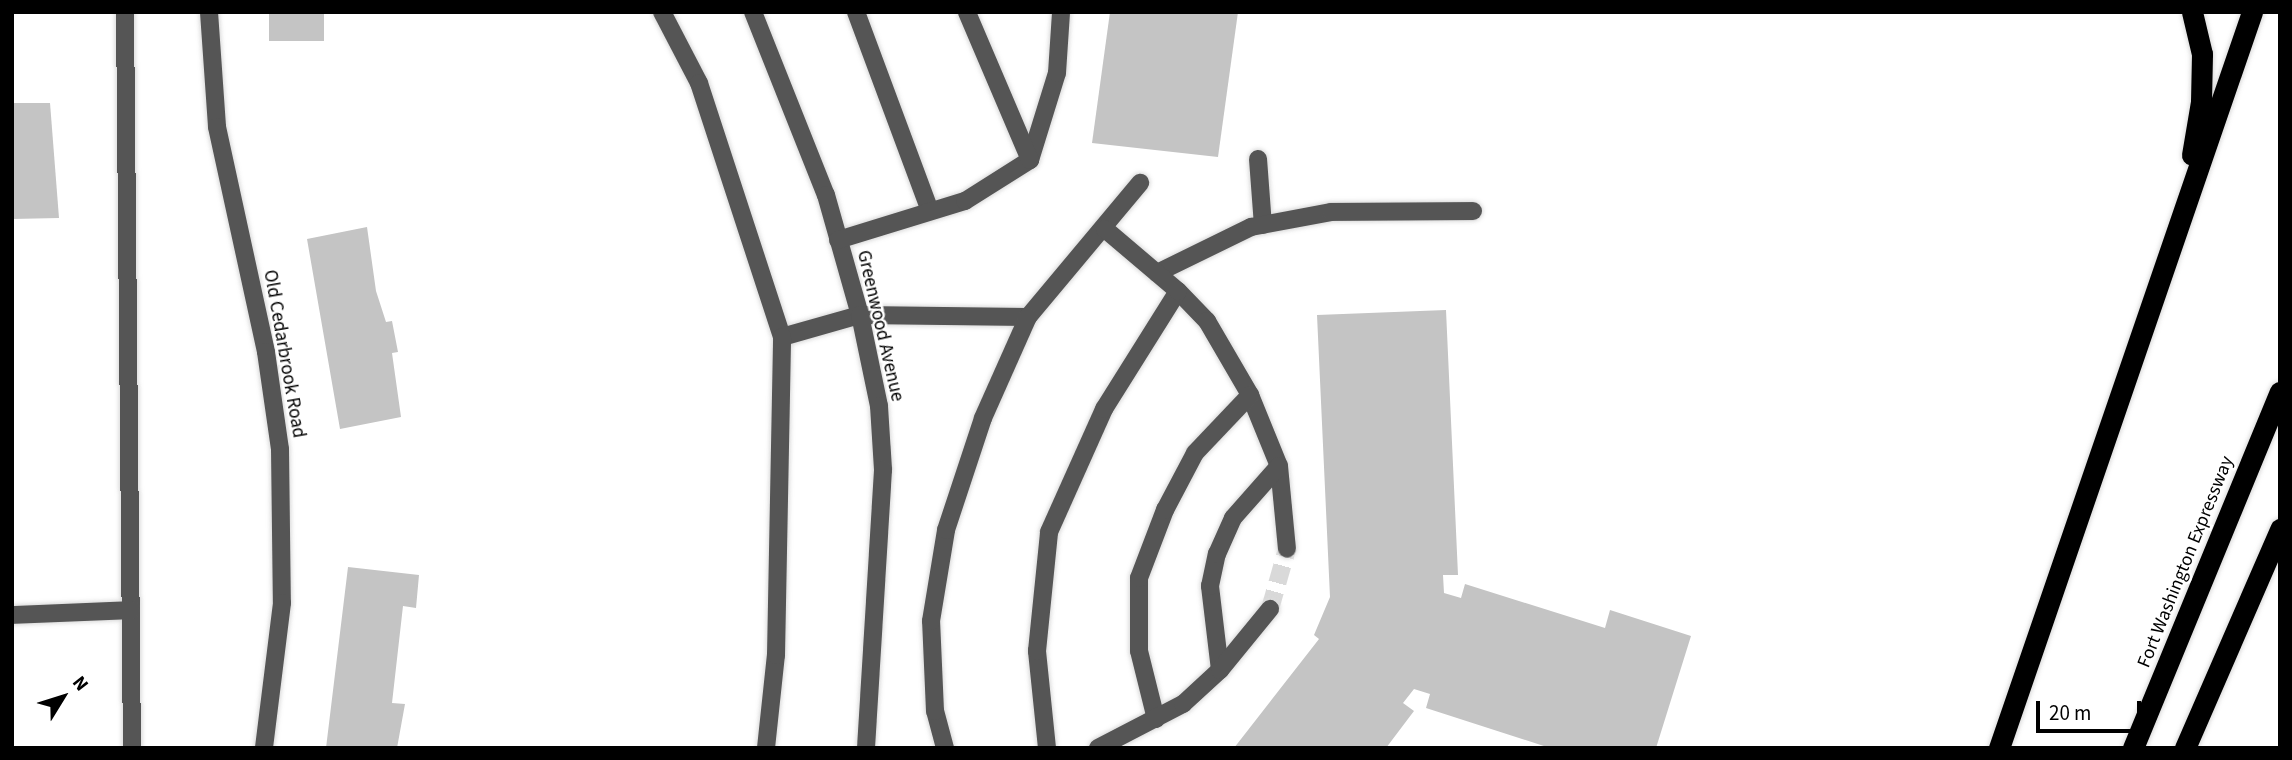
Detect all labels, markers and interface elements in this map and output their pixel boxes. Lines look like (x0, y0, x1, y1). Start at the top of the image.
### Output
street label: Greenwood Avenue (852, 248, 908, 404)
street label: Old Cedarbrook Road (258, 268, 310, 440)
street label: Fort Washington Expressway (2133, 453, 2239, 671)
north arrow (28, 662, 98, 732)
text: N (65, 670, 94, 697)
scale bar (2040, 686, 2145, 730)
text: 20 m (2049, 698, 2091, 728)

